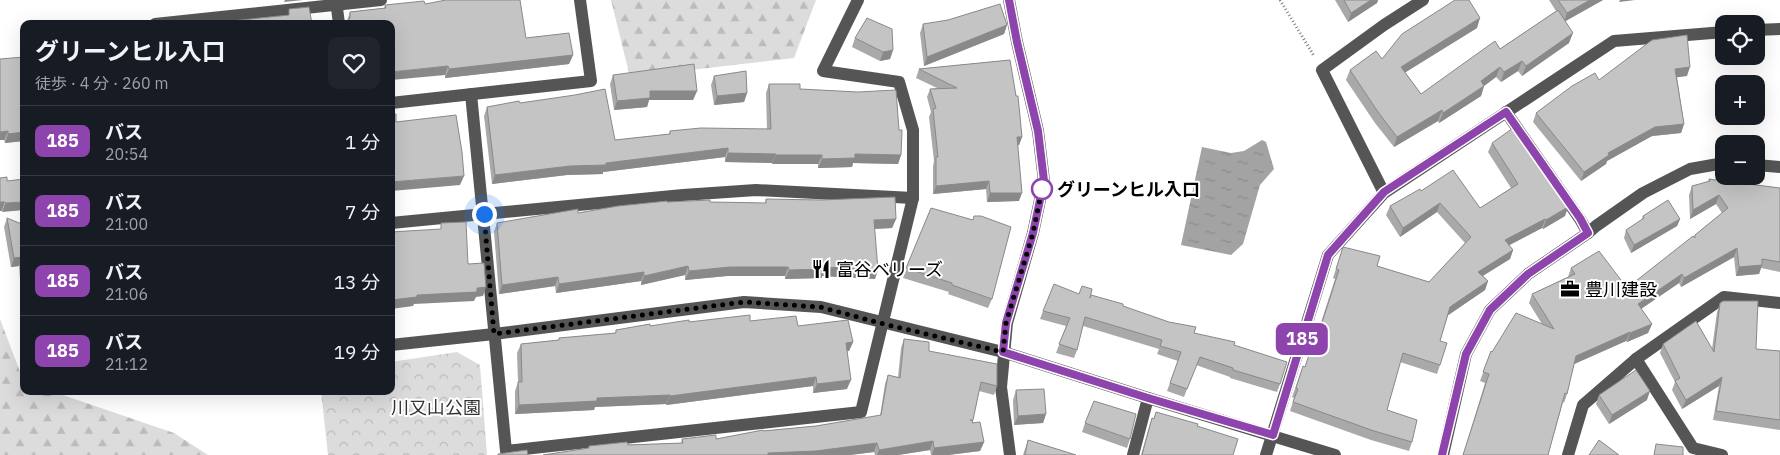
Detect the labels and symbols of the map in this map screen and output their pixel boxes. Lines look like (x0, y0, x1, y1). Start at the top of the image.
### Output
marker: グリーンヒル入口 (1031, 178, 1053, 200)
place label: グリーンヒル入口 (1057, 178, 1200, 201)
your location (472, 202, 497, 227)
restaurant icon: 富谷ベリーズ (810, 258, 832, 280)
place label: 富谷ベリーズ (836, 258, 943, 281)
office icon: 豊川建設 (1559, 278, 1581, 300)
place label: 豊川建設 (1585, 278, 1657, 301)
line badge: 185 (1273, 323, 1331, 355)
park label: 川又山公園 (391, 396, 481, 419)

